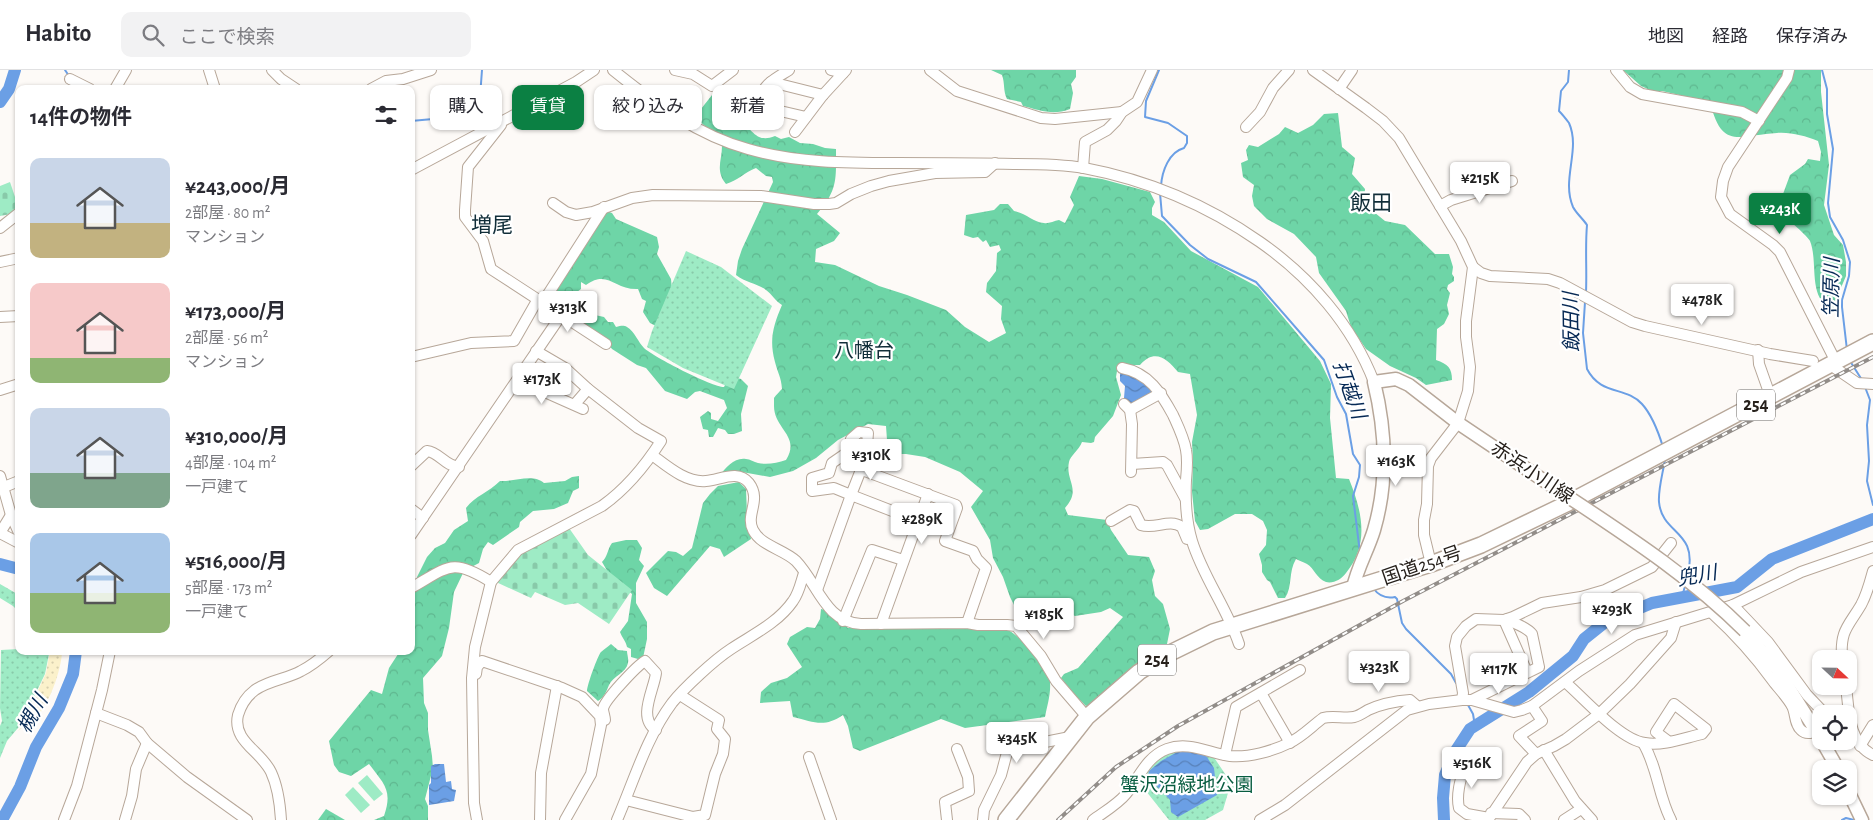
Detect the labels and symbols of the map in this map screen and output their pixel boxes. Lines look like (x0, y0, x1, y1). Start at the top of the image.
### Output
pin: ¥215K (1445, 162, 1515, 204)
district label: 飯田 (1350, 192, 1392, 214)
pin: ¥243K (1745, 192, 1815, 235)
district label: 増尾 (471, 214, 513, 236)
water label: 笠原川 (1820, 256, 1843, 318)
pin: ¥478K (1667, 284, 1737, 326)
pin: ¥313K (533, 290, 603, 333)
water label: 飯田川 (1560, 290, 1583, 352)
district label: 八幡台 (834, 340, 894, 361)
water label: 打越川 (1329, 358, 1370, 423)
pin: ¥173K (507, 362, 577, 405)
road number: 254 (1737, 390, 1775, 420)
pin: ¥310K (836, 438, 906, 481)
street label: 赤浜小川線 (1487, 438, 1577, 507)
pin: ¥163K (1361, 444, 1431, 487)
pin: ¥289K (887, 502, 957, 545)
street label: 国道254号 (1379, 543, 1464, 588)
water label: 兜川 (1675, 561, 1720, 589)
pin: ¥293K (1577, 592, 1647, 635)
pin: ¥185K (1009, 598, 1079, 640)
road number: 254 (1138, 644, 1176, 676)
pin: ¥323K (1344, 650, 1414, 693)
north arrow (1812, 650, 1858, 695)
pin: ¥117K (1464, 652, 1534, 695)
water label: 槻川 (14, 689, 52, 736)
pin: ¥345K (982, 722, 1052, 764)
pin: ¥516K (1437, 746, 1507, 789)
park label: 蟹沢沼緑地公園 (1120, 775, 1254, 795)

